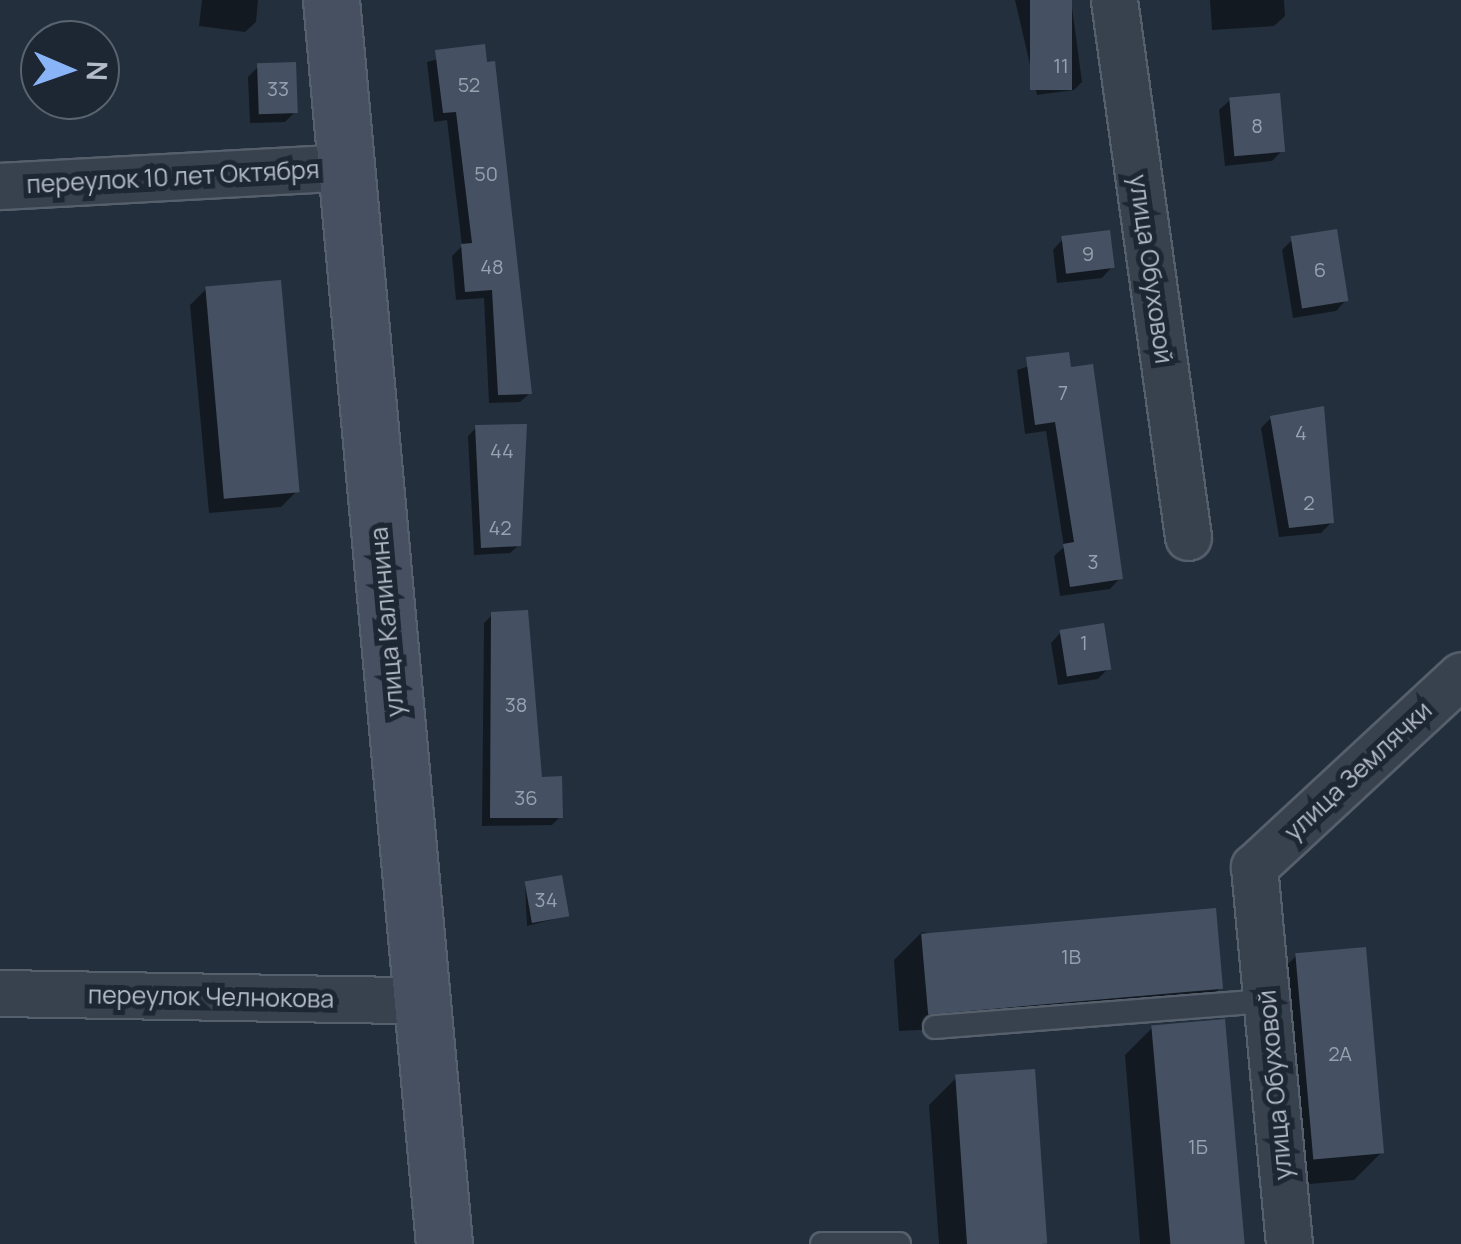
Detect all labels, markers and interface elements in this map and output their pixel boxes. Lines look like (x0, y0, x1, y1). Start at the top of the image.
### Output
north arrow (20, 20, 120, 120)
house number: 11 (1053, 53, 1069, 77)
text: N (79, 60, 117, 82)
house number: 52 (458, 72, 480, 96)
house number: 33 (267, 76, 289, 100)
house number: 8 (1251, 113, 1263, 137)
street label: переулок 10 лет Октября (26, 154, 320, 200)
house number: 50 (474, 161, 498, 185)
street label: улица Обуховой (1123, 172, 1179, 366)
house number: 9 (1082, 241, 1094, 265)
house number: 48 (480, 254, 504, 278)
house number: 6 (1314, 257, 1326, 281)
house number: 7 (1058, 380, 1068, 404)
house number: 4 (1295, 420, 1307, 444)
house number: 44 (490, 438, 514, 462)
house number: 2 (1303, 490, 1315, 514)
house number: 42 (488, 515, 512, 539)
street label: улица Калинина (364, 526, 410, 718)
house number: 3 (1087, 549, 1099, 573)
house number: 1 (1080, 630, 1088, 654)
house number: 38 (505, 692, 527, 716)
street label: улица Землячки (1278, 695, 1438, 847)
house number: 36 (514, 785, 538, 809)
house number: 34 (535, 887, 557, 911)
house number: 1В (1061, 944, 1081, 968)
street label: переулок Челнокова (88, 980, 334, 1014)
street label: улица Обуховой (1252, 989, 1298, 1181)
house number: 2А (1328, 1041, 1352, 1065)
house number: 1Б (1188, 1134, 1208, 1158)

